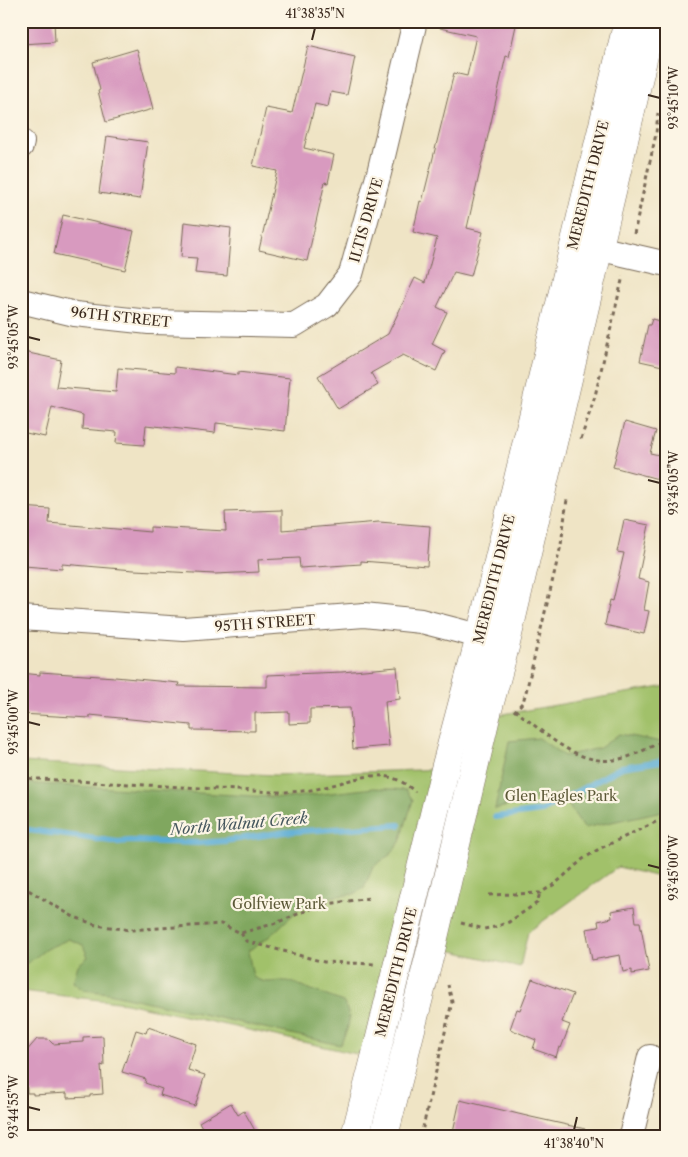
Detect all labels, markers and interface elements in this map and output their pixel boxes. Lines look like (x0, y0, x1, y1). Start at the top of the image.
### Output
text: 41°38'35"N (285, 6, 345, 21)
text: 93°45'10"W (666, 66, 681, 130)
street label: MEREDITH DRIVE (563, 118, 613, 252)
street label: ILTIS DRIVE (345, 176, 387, 264)
street label: 96TH STREET (70, 303, 173, 331)
text: 93°45'05"W (6, 304, 21, 369)
text: 93°45'05"W (666, 450, 681, 515)
street label: MEREDITH DRIVE (469, 512, 519, 646)
street label: 95TH STREET (214, 610, 316, 635)
text: 93°45'00"W (6, 688, 21, 755)
park label: Glen Eagles Park (505, 787, 618, 805)
water label: North Walnut Creek (168, 808, 309, 839)
text: 93°45'00"W (666, 834, 681, 901)
park label: Golfview Park (232, 895, 327, 913)
street label: MEREDITH DRIVE (371, 905, 421, 1039)
text: 93°44'55"W (6, 1074, 21, 1139)
text: 41°38'40"N (544, 1136, 604, 1151)

